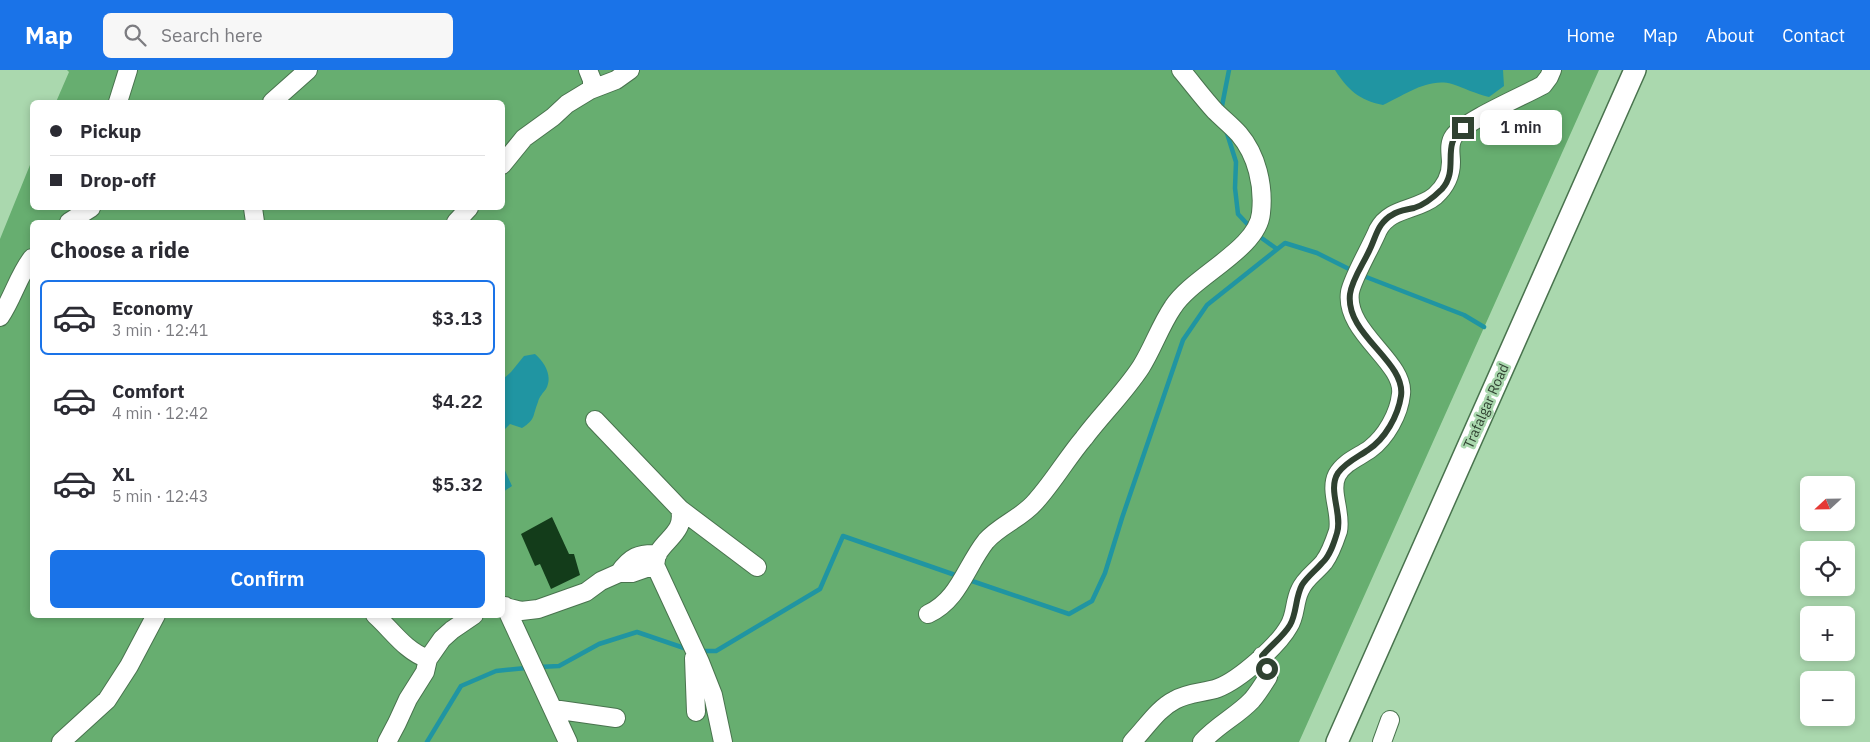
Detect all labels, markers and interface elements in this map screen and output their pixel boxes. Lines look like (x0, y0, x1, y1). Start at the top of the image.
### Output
search box (103, 13, 453, 58)
text: Map (25, 19, 73, 51)
icon: search (121, 21, 149, 49)
text: Search here (161, 23, 263, 47)
text: Home (1567, 24, 1615, 47)
text: Map (1643, 24, 1678, 47)
text: About (1706, 24, 1754, 47)
text: Contact (1782, 24, 1845, 47)
callout: 1 min (1480, 110, 1563, 146)
route end (1452, 117, 1474, 139)
text: 1 min (1500, 117, 1542, 137)
text: Pickup (80, 119, 141, 143)
text: Drop-off (80, 168, 156, 192)
text: Choose a ride (50, 235, 190, 264)
icon: car (52, 295, 97, 340)
text: Economy (112, 296, 193, 320)
text: $3.13 (432, 306, 483, 330)
text: 3 min · 12:41 (112, 320, 208, 340)
street label: Trafalgar Road (1459, 361, 1513, 451)
icon: car (52, 378, 97, 423)
text: Comfort (112, 379, 185, 403)
text: $4.22 (432, 389, 483, 413)
text: 4 min · 12:42 (112, 403, 208, 423)
icon: car (52, 461, 97, 506)
text: XL (112, 462, 135, 486)
text: $5.32 (432, 472, 483, 496)
north arrow (1800, 476, 1855, 531)
map controls (1800, 476, 1855, 726)
text: 5 min · 12:43 (112, 486, 208, 506)
button: locate (1800, 541, 1855, 596)
button: Confirm (50, 550, 485, 608)
button: + (1800, 606, 1855, 661)
route start (1256, 658, 1278, 680)
button: − (1800, 671, 1855, 726)

